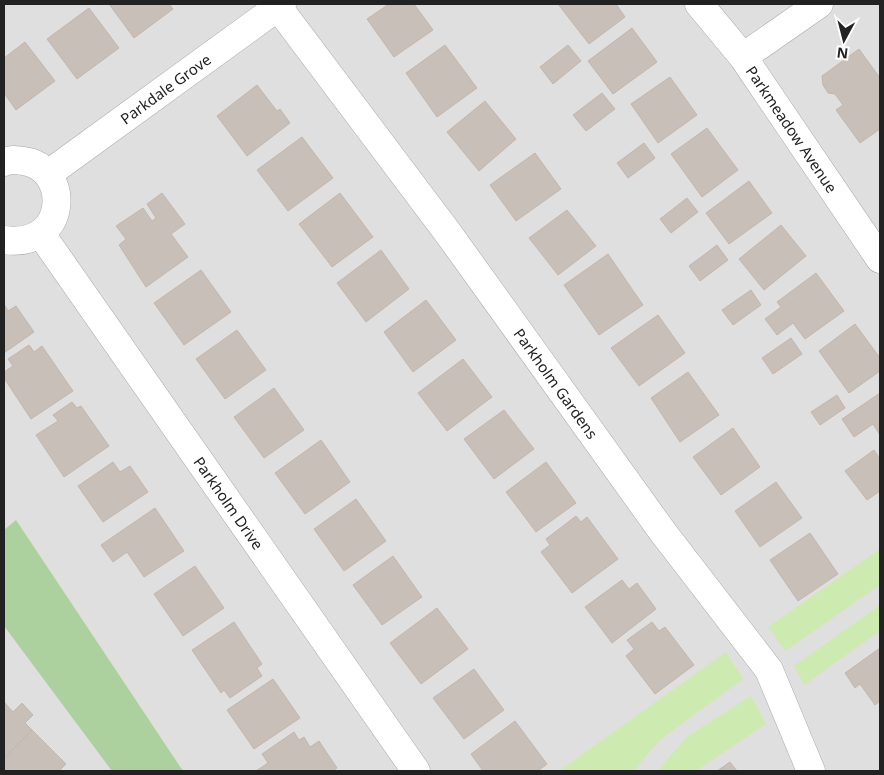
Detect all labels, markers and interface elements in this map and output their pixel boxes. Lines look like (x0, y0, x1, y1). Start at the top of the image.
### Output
north arrow (819, 15, 869, 65)
text: N (836, 43, 849, 64)
street label: Parkdale Grove (116, 49, 215, 128)
street label: Parkmeadow Avenue (742, 62, 842, 196)
street label: Parkholm Gardens (510, 324, 602, 443)
street label: Parkholm Drive (189, 453, 268, 553)

